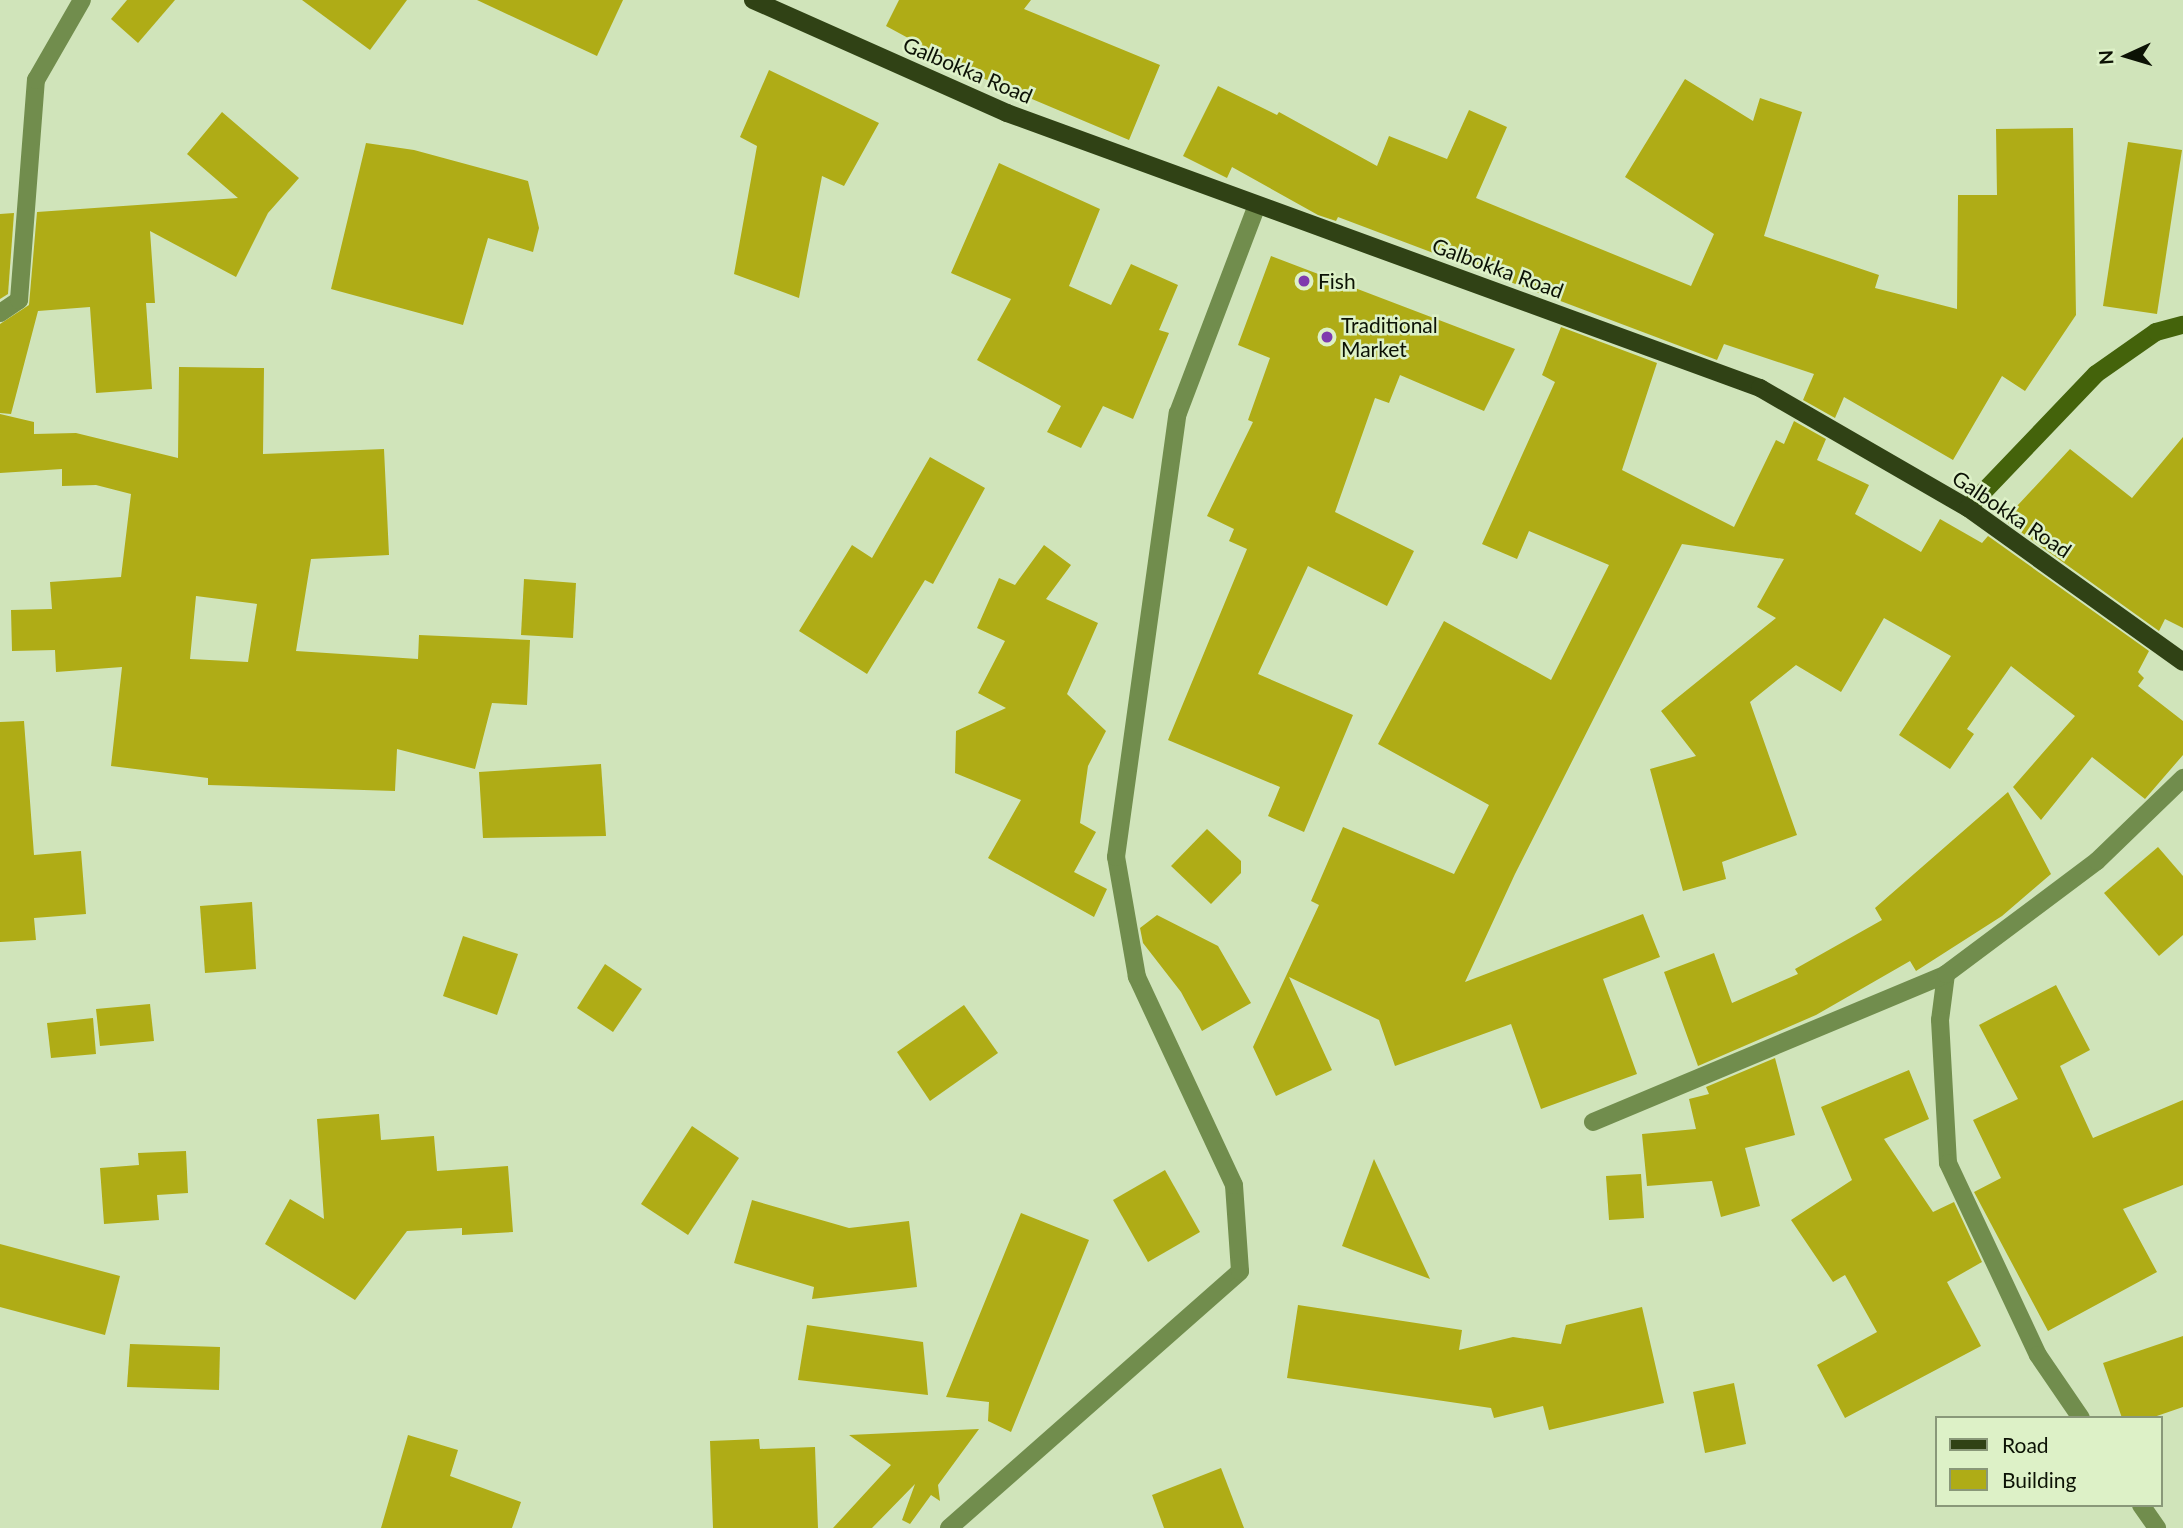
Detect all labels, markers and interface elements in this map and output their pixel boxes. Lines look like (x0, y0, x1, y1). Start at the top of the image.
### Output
north arrow (2092, 21, 2162, 91)
street label: Galbokka Road (900, 31, 1036, 109)
text: N (2094, 49, 2118, 66)
street label: Galbokka Road (1429, 233, 1567, 303)
place label: Fish (1318, 268, 1356, 294)
marker: Fish (1296, 273, 1312, 289)
place label: Traditional Market (1341, 312, 1438, 362)
marker: Traditional Market (1319, 329, 1335, 345)
street label: Galbokka Road (1948, 465, 2076, 563)
legend (1934, 1416, 2162, 1507)
text: Road (2002, 1432, 2049, 1457)
text: Building (2002, 1467, 2077, 1492)

